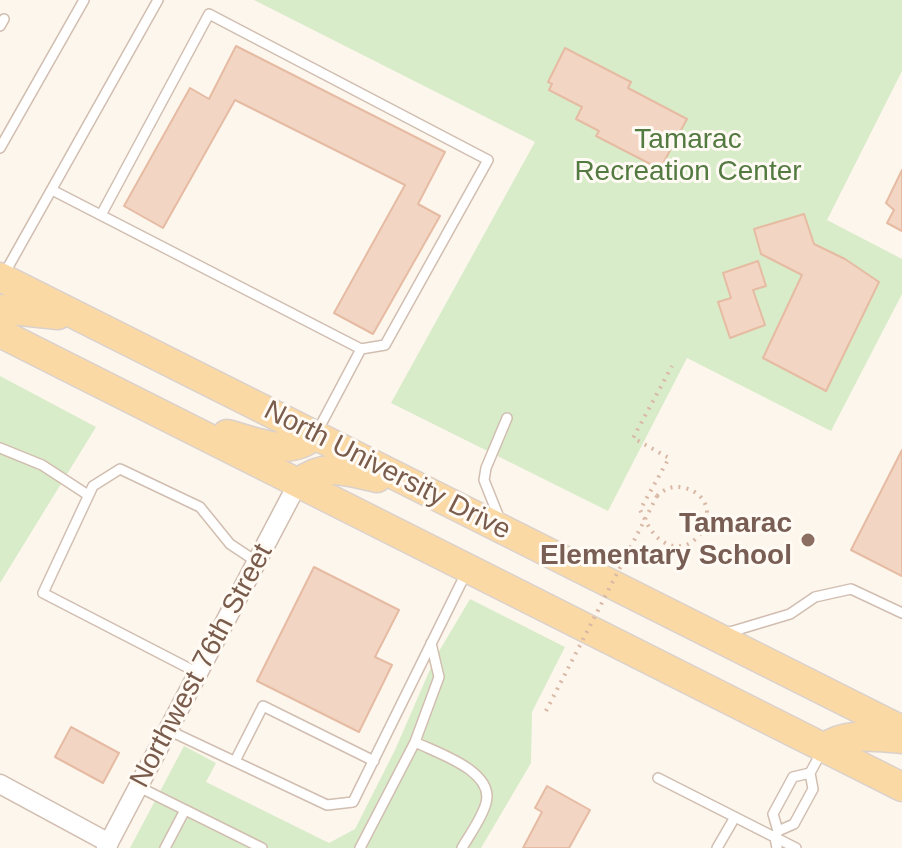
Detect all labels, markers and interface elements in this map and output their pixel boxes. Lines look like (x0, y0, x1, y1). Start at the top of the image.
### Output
park label: Tamarac Recreation Center (574, 123, 802, 189)
street label: North University Drive (258, 394, 516, 548)
place label: Tamarac Elementary School (540, 507, 792, 573)
marker: Tamarac Elementary School (799, 531, 817, 549)
street label: Northwest 76th Street (124, 539, 280, 793)

